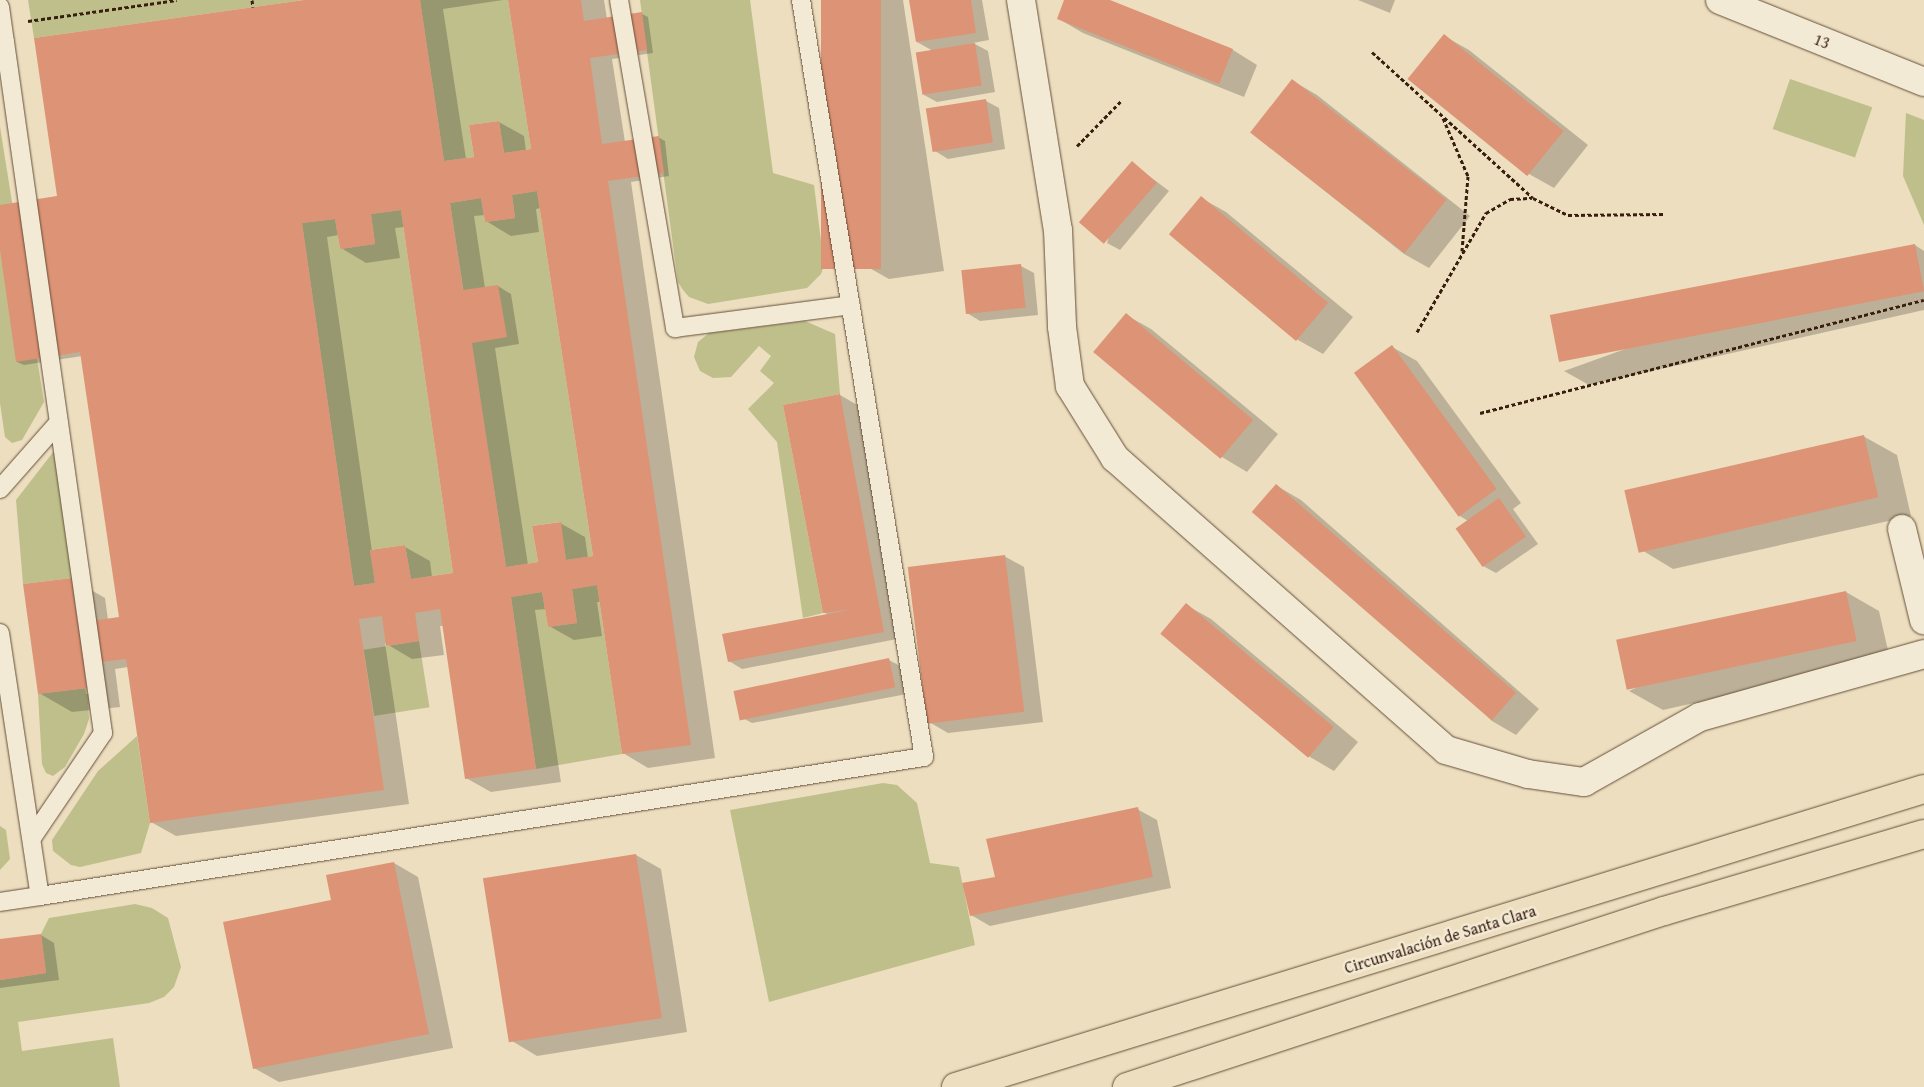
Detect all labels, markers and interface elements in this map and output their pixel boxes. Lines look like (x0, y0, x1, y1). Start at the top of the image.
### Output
street label: 13 (1811, 29, 1833, 53)
street label: Circunvalación de Santa Clara (1342, 901, 1538, 977)

